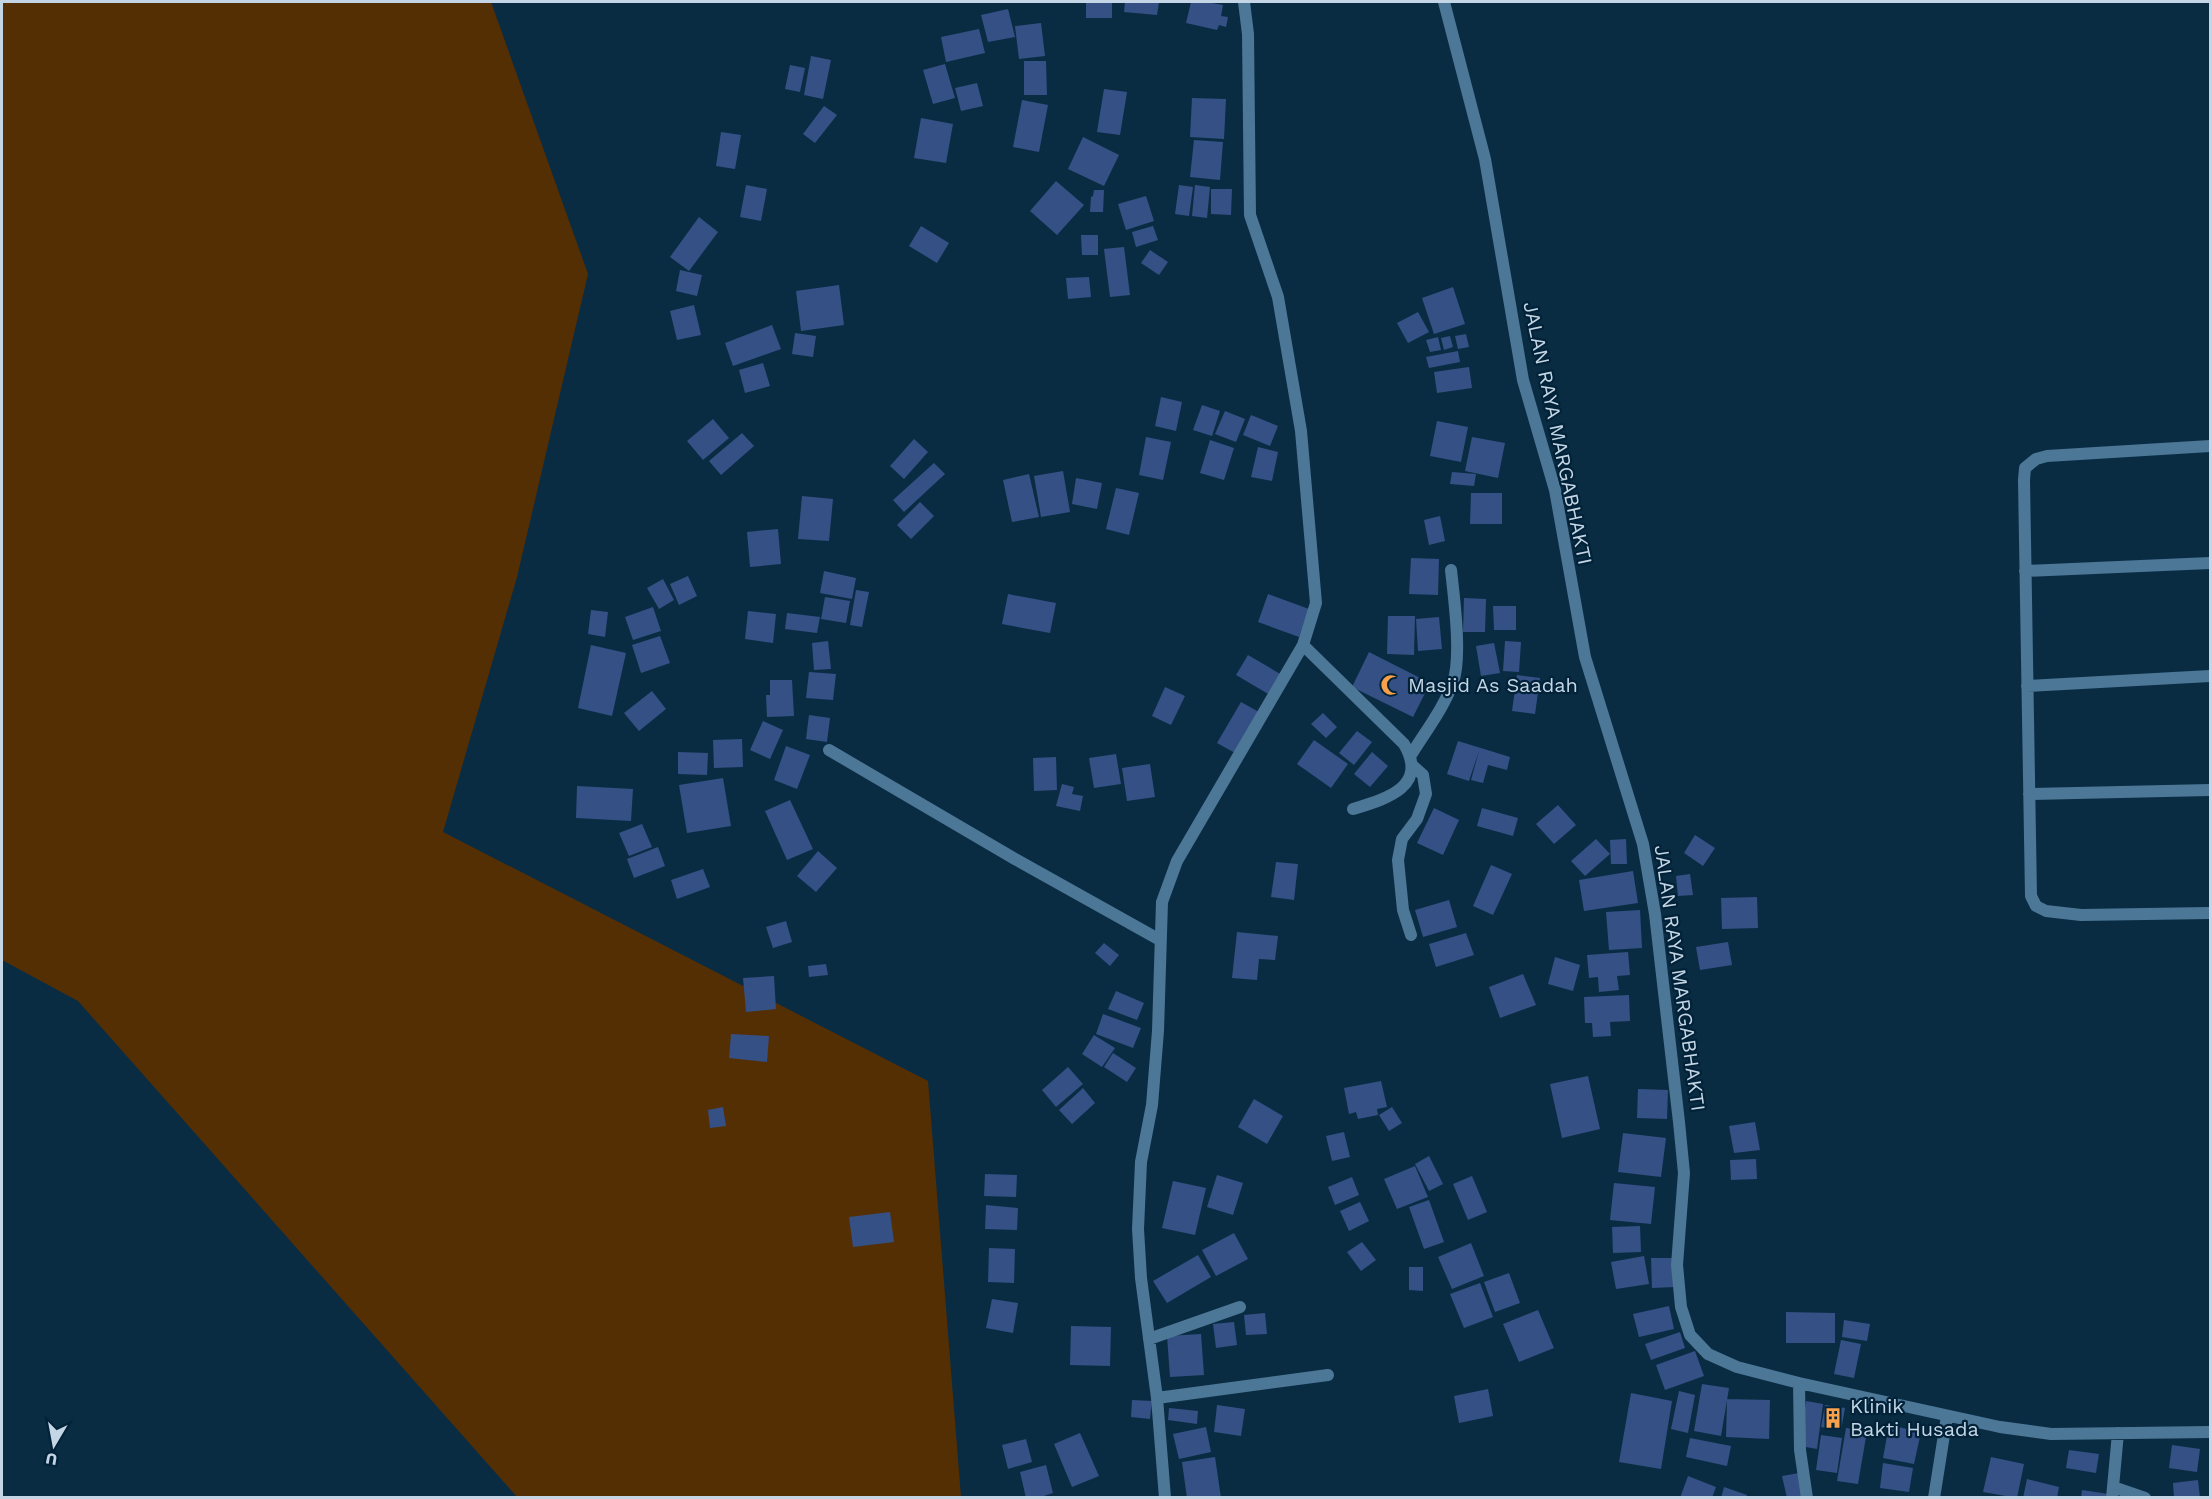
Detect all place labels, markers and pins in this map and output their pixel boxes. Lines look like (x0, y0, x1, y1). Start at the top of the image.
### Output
mosque icon: Masjid As Saadah (1379, 673, 1403, 697)
place label: Masjid As Saadah (1408, 673, 1578, 697)
place label: Klinik Bakti Husada (1850, 1394, 1979, 1441)
building icon: Klinik Bakti Husada (1821, 1406, 1845, 1430)

